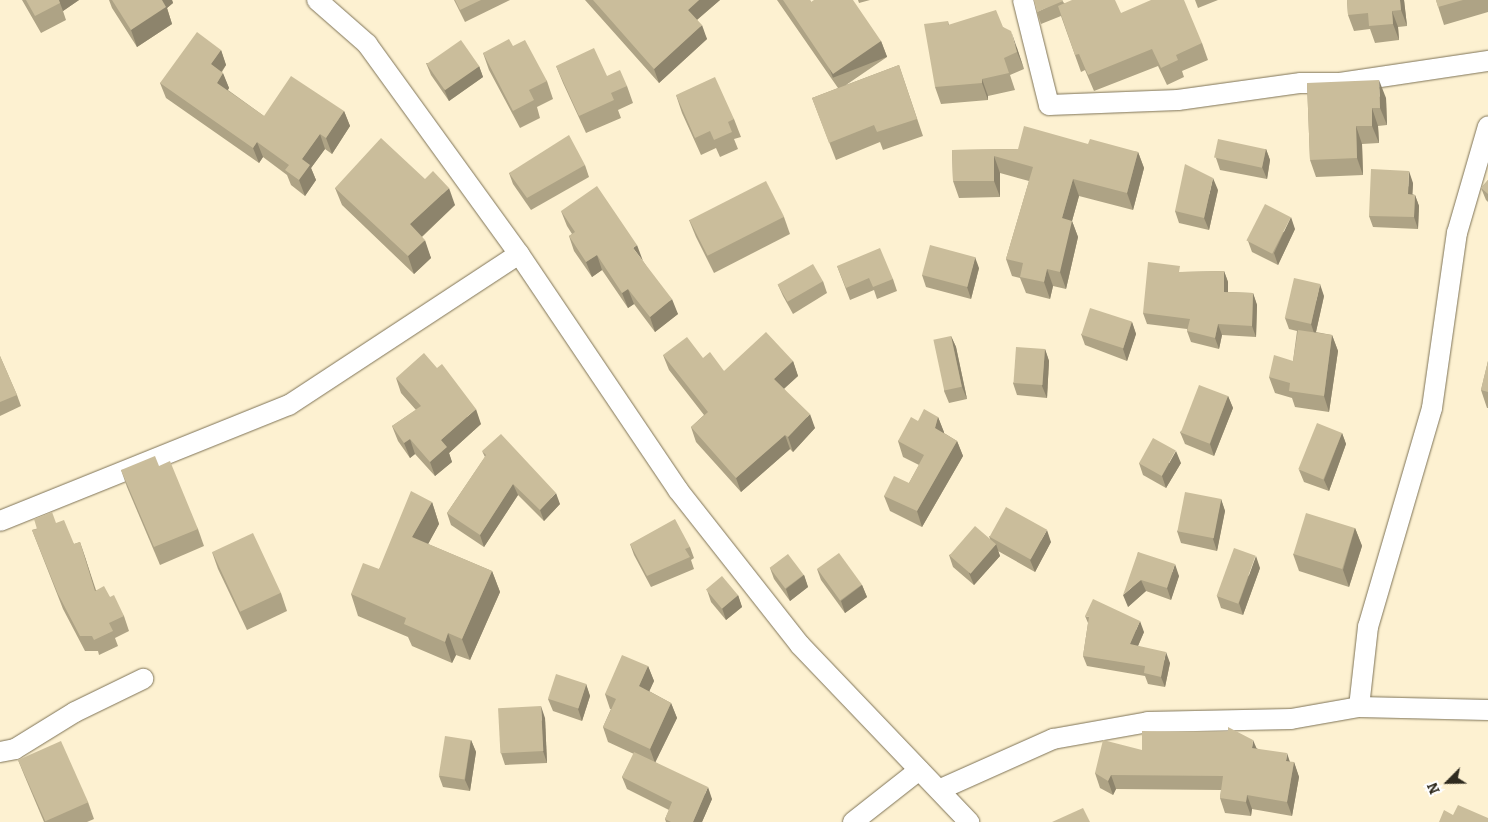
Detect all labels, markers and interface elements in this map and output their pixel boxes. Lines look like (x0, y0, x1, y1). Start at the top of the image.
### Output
north arrow (1423, 757, 1473, 807)
text: N (1424, 780, 1444, 796)

